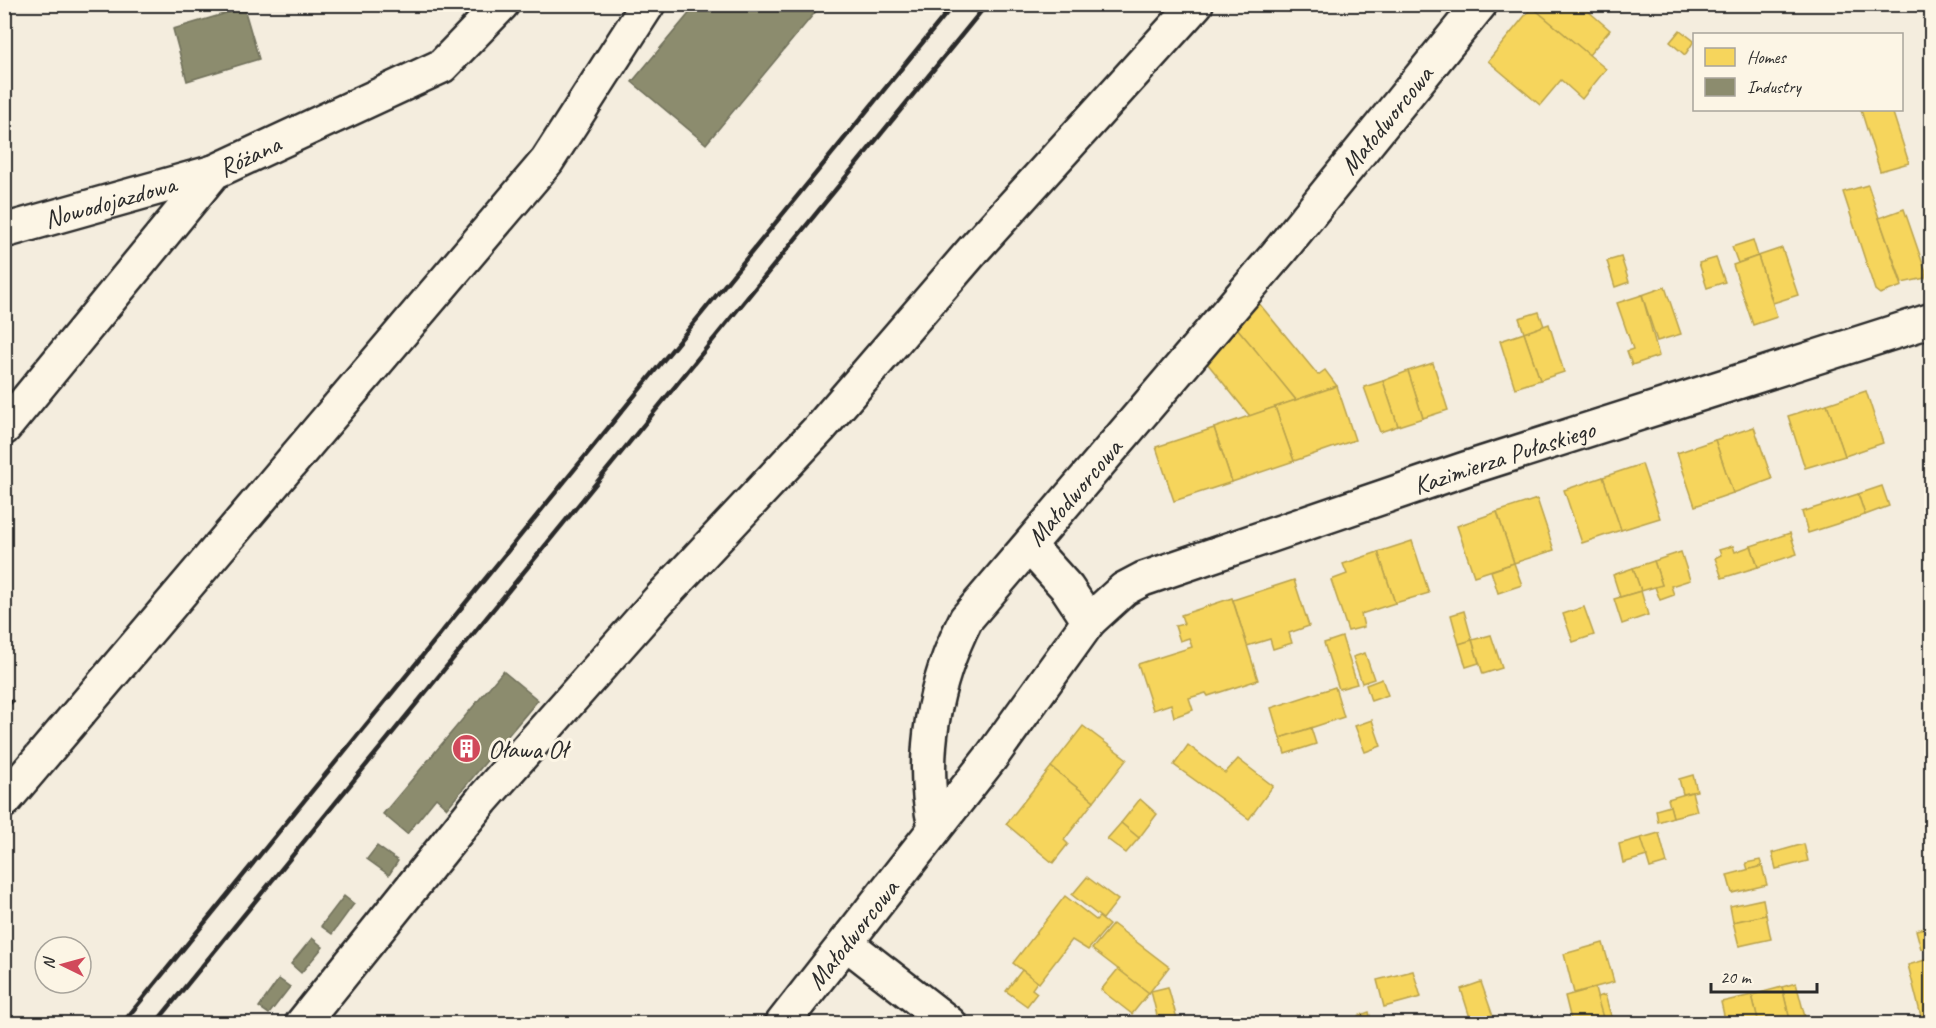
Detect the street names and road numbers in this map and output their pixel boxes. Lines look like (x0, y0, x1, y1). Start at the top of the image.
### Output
street label: Małodworcowa (1332, 57, 1441, 181)
street label: Różana (213, 126, 287, 184)
street label: Nowodojazdowa (40, 166, 182, 235)
street label: Kazimierza Pułaskiego (1409, 412, 1600, 502)
street label: Małodworcowa (1019, 431, 1130, 553)
street label: Małodworcowa (799, 871, 907, 996)

